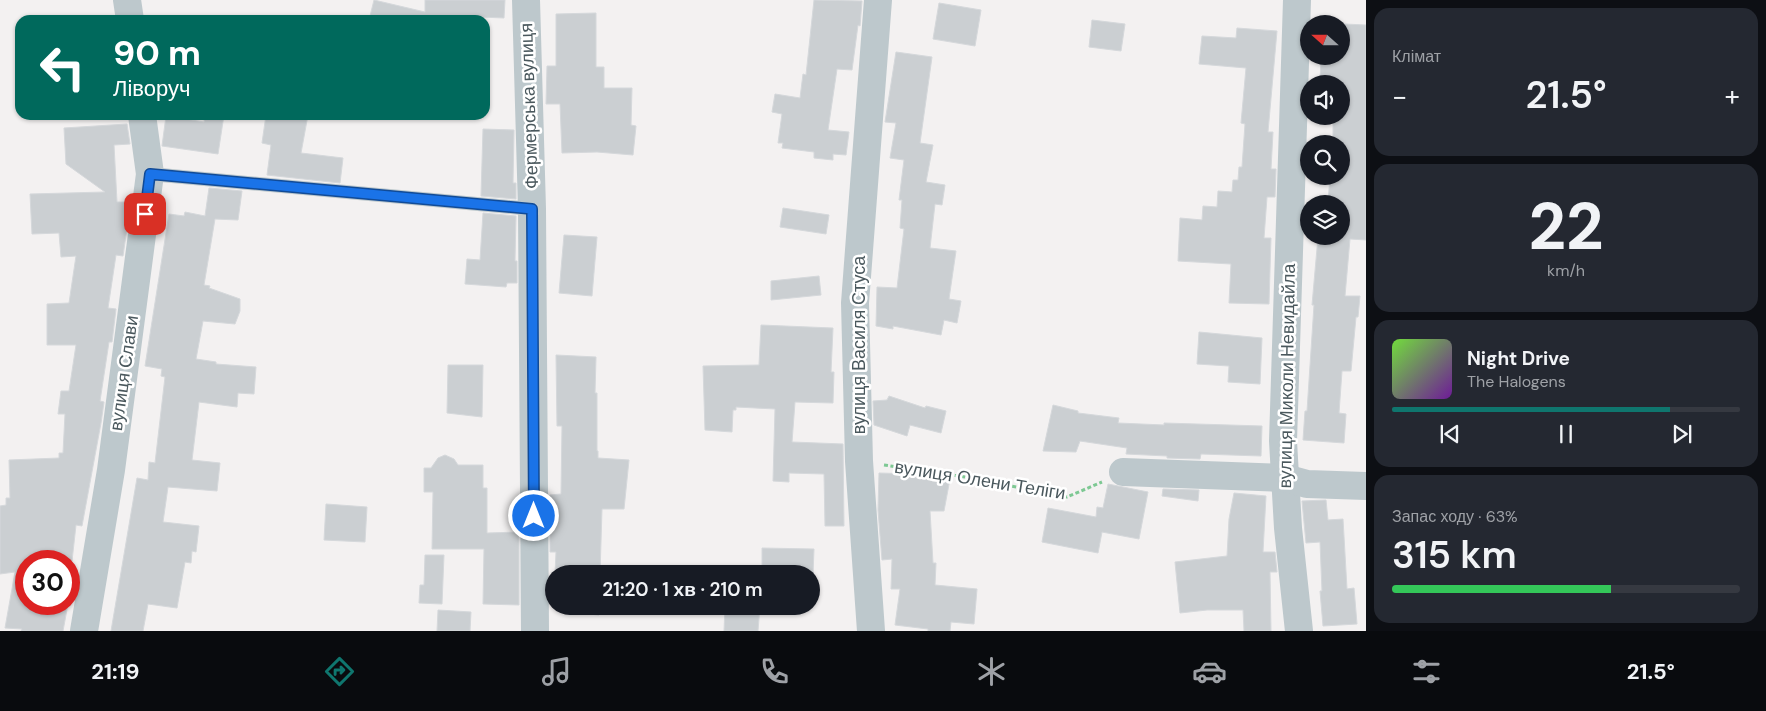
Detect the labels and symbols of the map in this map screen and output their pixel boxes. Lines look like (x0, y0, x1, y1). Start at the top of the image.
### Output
north arrow (1300, 15, 1350, 65)
street label: Фермерська вулиця (514, 23, 544, 189)
pin (124, 193, 166, 235)
street label: вулиця Василя Стуса (847, 255, 871, 434)
street label: вулиця Миколи Невидайла (1273, 262, 1301, 489)
street label: вулиця Слави (104, 314, 144, 432)
street label: вулиця Олени Теліги (893, 455, 1067, 505)
position arrow (507, 489, 559, 541)
speed limit sign: 30 (15, 550, 80, 615)

